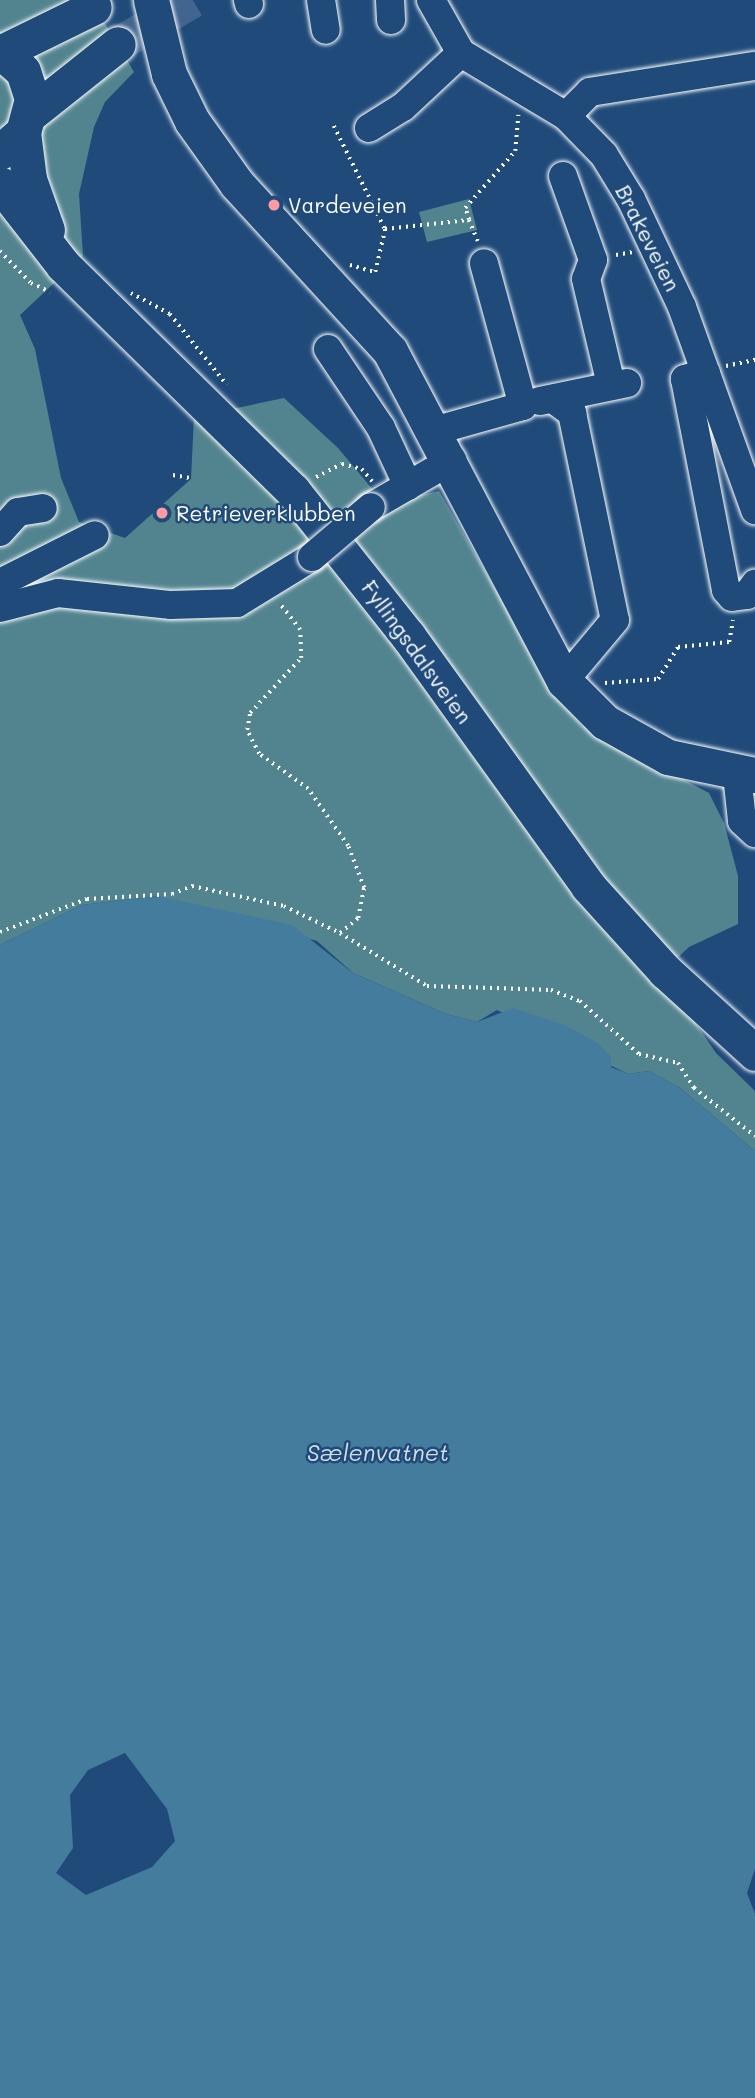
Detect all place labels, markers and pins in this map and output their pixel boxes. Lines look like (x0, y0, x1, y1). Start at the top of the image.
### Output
place label: Vardeveien (288, 192, 407, 218)
marker: Vardeveien (266, 197, 282, 213)
place label: Retrieverklubben (176, 500, 356, 526)
marker: Retrieverklubben (154, 505, 170, 521)

